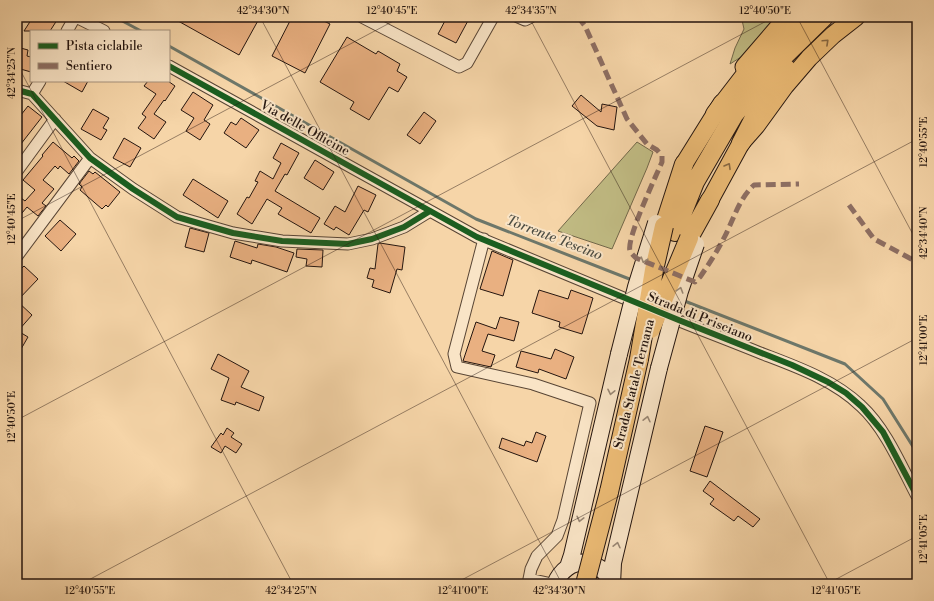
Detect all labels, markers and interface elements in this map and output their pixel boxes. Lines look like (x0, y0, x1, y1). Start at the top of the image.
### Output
text: 42°34'30"N (237, 5, 290, 17)
text: 12°40'45"E (367, 5, 418, 17)
text: 42°34'35"N (505, 5, 557, 17)
text: 12°40'50"E (739, 5, 791, 17)
legend (30, 30, 170, 82)
text: Pista ciclabile (66, 39, 143, 54)
one-way arrow (821, 40, 828, 47)
text: 42°34'25"N (6, 47, 18, 99)
text: Sentiero (66, 59, 112, 74)
street label: Via delle Officine (257, 96, 353, 159)
text: 12°40'55"E (918, 117, 930, 167)
one-way arrow (724, 163, 731, 170)
text: 12°40'45"E (6, 193, 18, 244)
text: 42°34'40"N (918, 206, 930, 260)
water label: Torrente Tescino (503, 211, 605, 265)
one-way arrow (640, 256, 649, 263)
one-way arrow (675, 287, 684, 294)
street label: Strada di Prisciano (645, 289, 755, 345)
text: 12°41'00"E (918, 315, 930, 365)
street label: Strada Statale Ternana (610, 317, 658, 451)
one-way arrow (607, 389, 615, 395)
text: 12°40'50"E (6, 391, 18, 443)
one-way arrow (643, 416, 651, 422)
text: 12°41'05"E (918, 514, 930, 564)
one-way arrow (577, 515, 585, 522)
one-way arrow (613, 542, 621, 549)
text: 12°40'55"E (65, 585, 115, 597)
text: 42°34'25"N (265, 585, 317, 597)
text: 12°41'00"E (438, 585, 488, 597)
text: 42°34'30"N (533, 585, 586, 597)
text: 12°41'05"E (811, 585, 861, 597)

